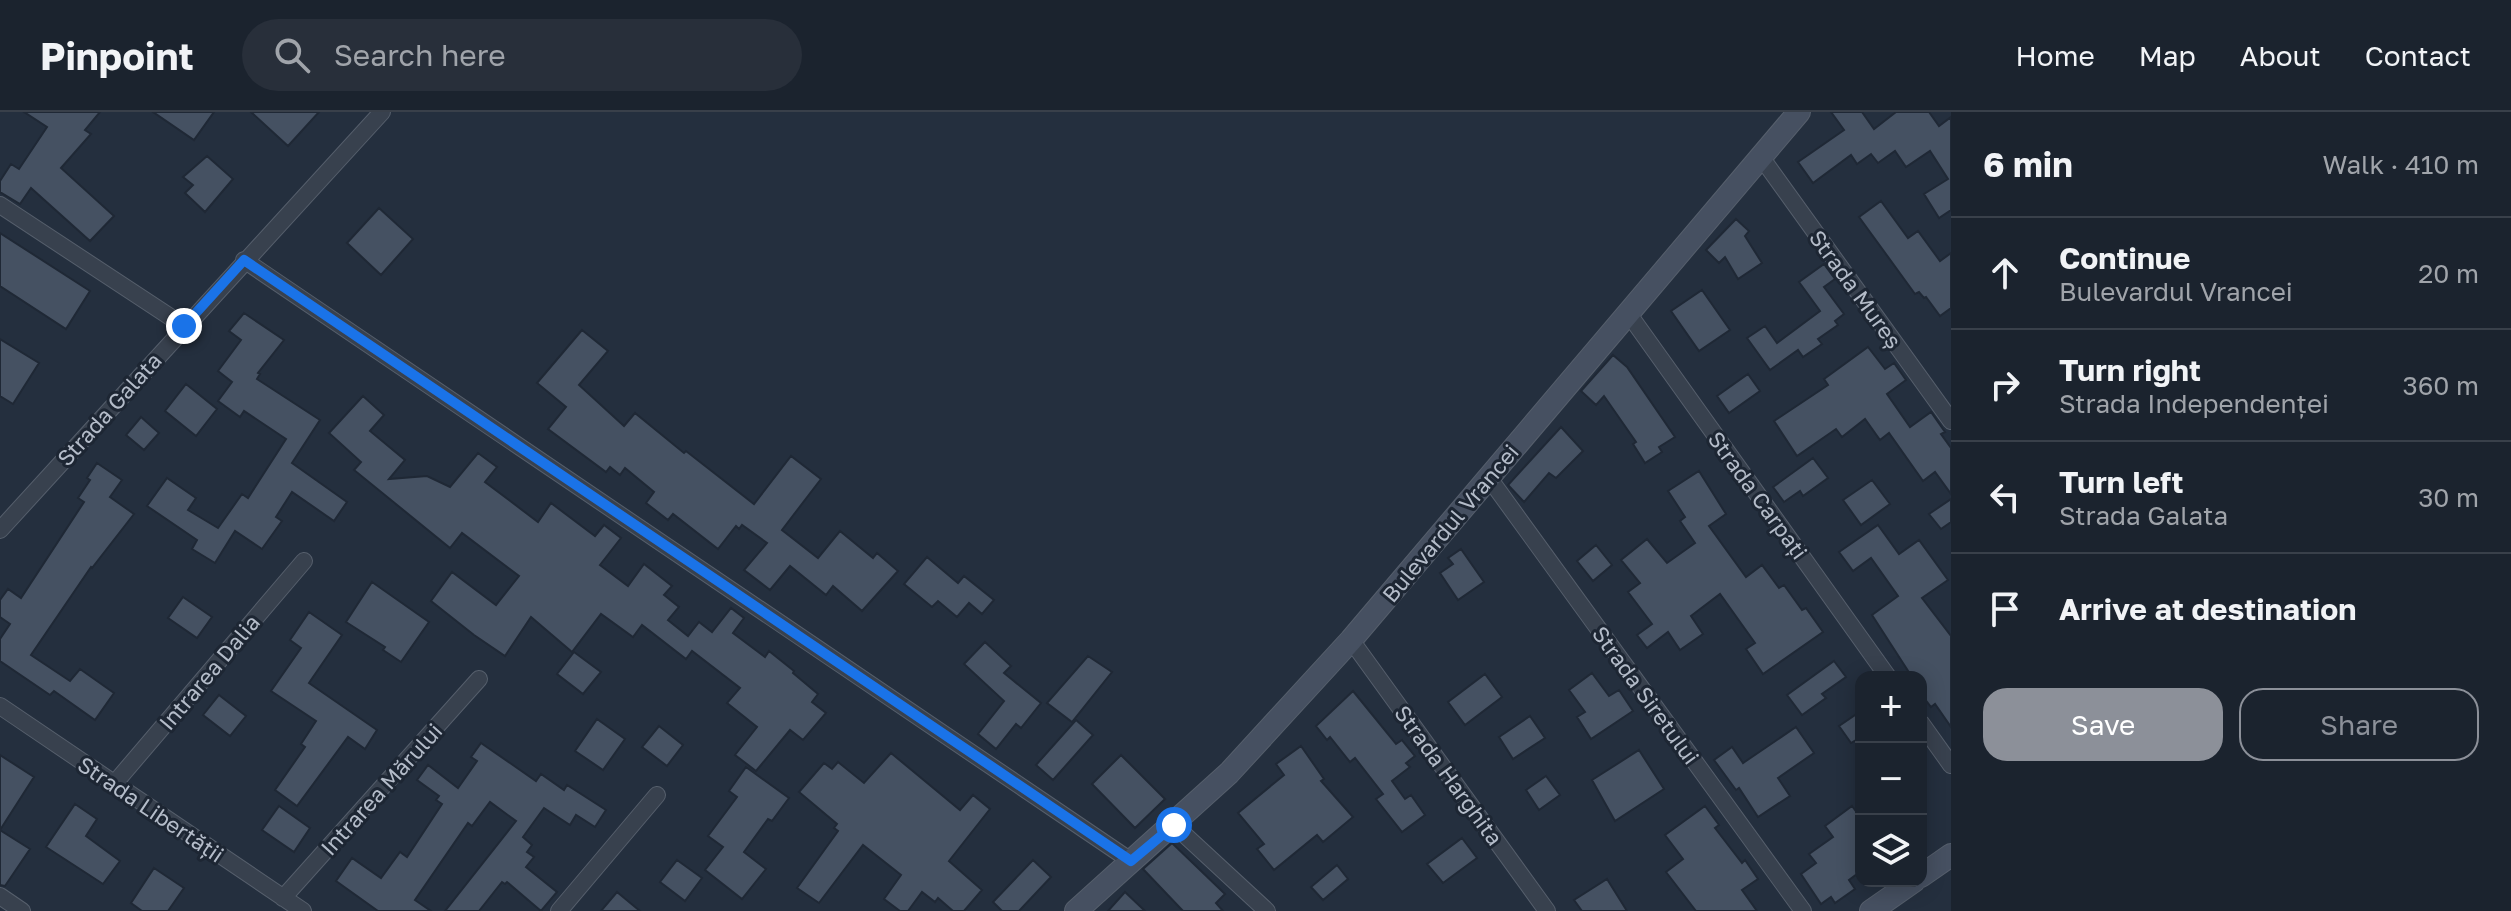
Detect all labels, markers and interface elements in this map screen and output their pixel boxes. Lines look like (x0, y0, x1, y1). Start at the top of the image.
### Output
search box (242, 19, 802, 91)
text: Pinpoint (40, 33, 194, 78)
icon: search (270, 33, 314, 77)
text: Search here (334, 37, 506, 73)
text: Home (2016, 39, 2095, 72)
text: Map (2139, 39, 2196, 72)
text: About (2240, 39, 2321, 72)
text: Contact (2365, 39, 2471, 72)
text: 6 min (1983, 144, 2073, 184)
text: Walk · 410 m (2322, 149, 2479, 180)
street label: Strada Mureș (1804, 225, 1908, 353)
text: Continue (2059, 240, 2190, 276)
icon: ahead (1983, 251, 2027, 295)
text: 20 m (2418, 258, 2479, 289)
text: Bulevardul Vrancei (2059, 276, 2293, 307)
route end (166, 308, 202, 344)
street label: Strada Galata (51, 347, 167, 471)
text: Turn right (2059, 352, 2201, 388)
icon: right (1983, 363, 2027, 407)
text: 360 m (2402, 370, 2479, 401)
text: Strada Independenței (2059, 388, 2329, 419)
street label: Strada Carpați (1703, 426, 1813, 564)
street label: Bulevardul Vrancei (1376, 439, 1524, 607)
text: Turn left (2059, 464, 2184, 500)
icon: left (1983, 475, 2027, 519)
text: 30 m (2418, 482, 2479, 513)
text: Strada Galata (2059, 500, 2228, 531)
icon: arrive (1983, 587, 2027, 631)
text: Arrive at destination (2059, 591, 2356, 627)
street label: Intrarea Dalia (153, 609, 265, 735)
street label: Strada Siretului (1587, 621, 1705, 769)
map controls (1855, 671, 1927, 887)
button: + (1855, 671, 1927, 743)
button: Save (1983, 688, 2223, 761)
button: Share (2239, 688, 2479, 761)
street label: Strada Harghita (1389, 700, 1509, 850)
street label: Intrarea Mărului (315, 717, 447, 861)
button: − (1855, 743, 1927, 815)
street label: Strada Libertății (73, 750, 229, 868)
route start (1156, 807, 1192, 843)
button: layers (1855, 815, 1927, 887)

